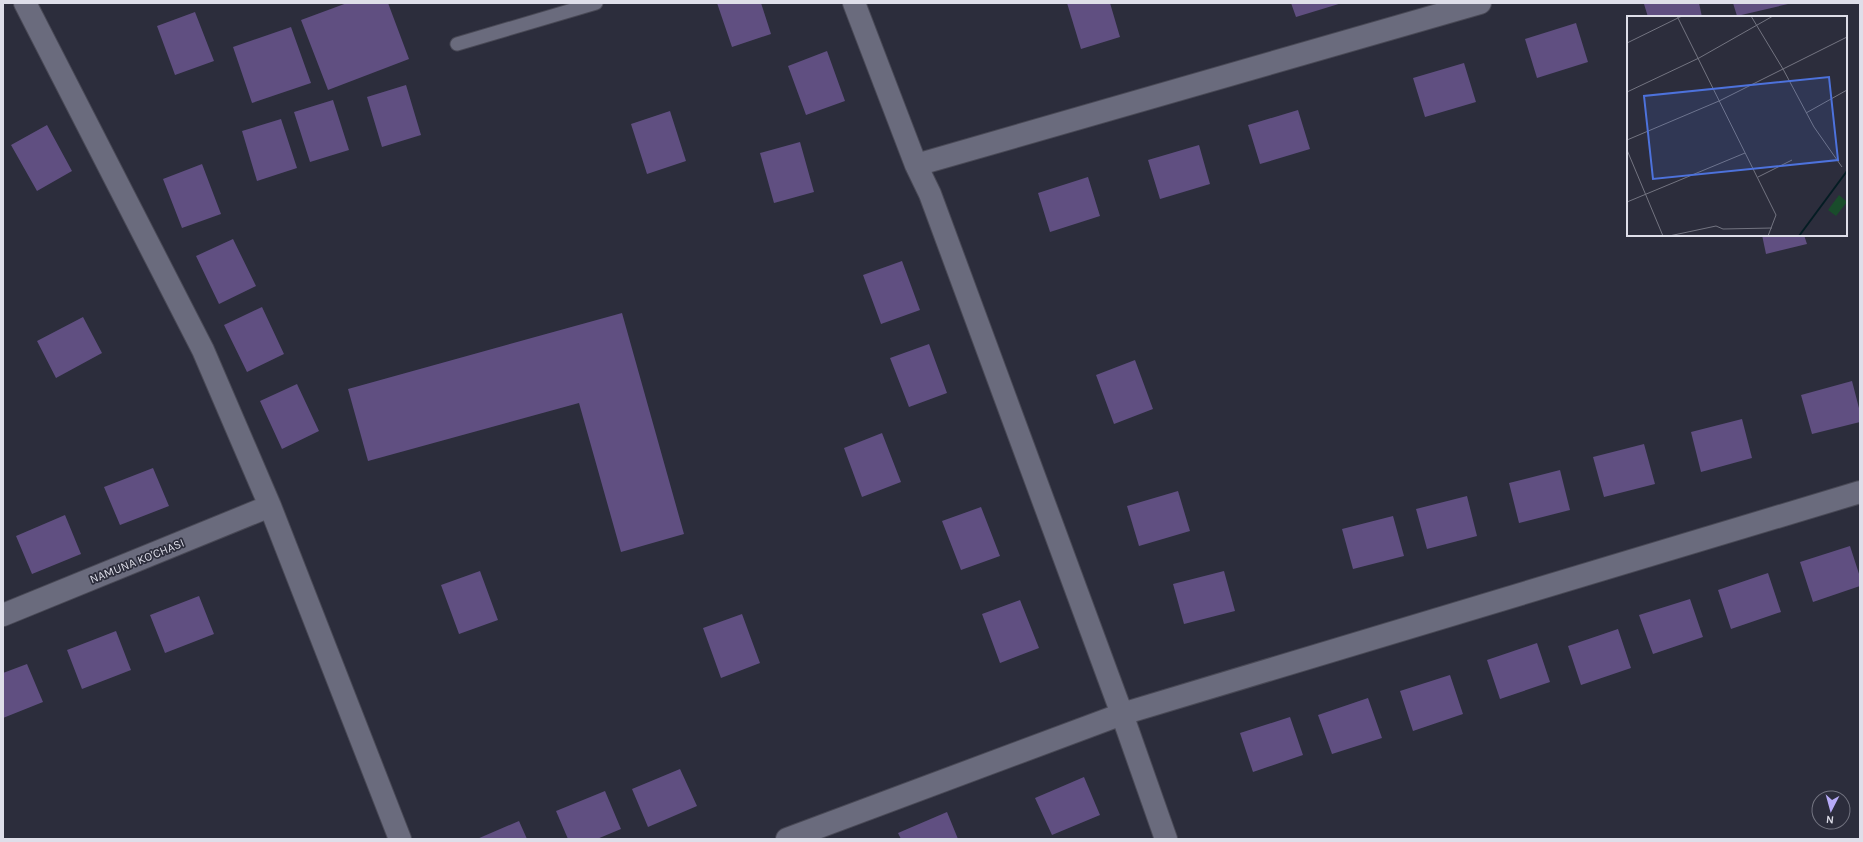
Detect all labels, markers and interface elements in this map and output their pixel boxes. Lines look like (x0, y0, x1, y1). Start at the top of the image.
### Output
inset map (1627, 16, 1847, 236)
street label: NAMUNA KO'CHASI (88, 536, 186, 586)
north arrow (1811, 790, 1851, 830)
text: N (1825, 813, 1835, 826)

